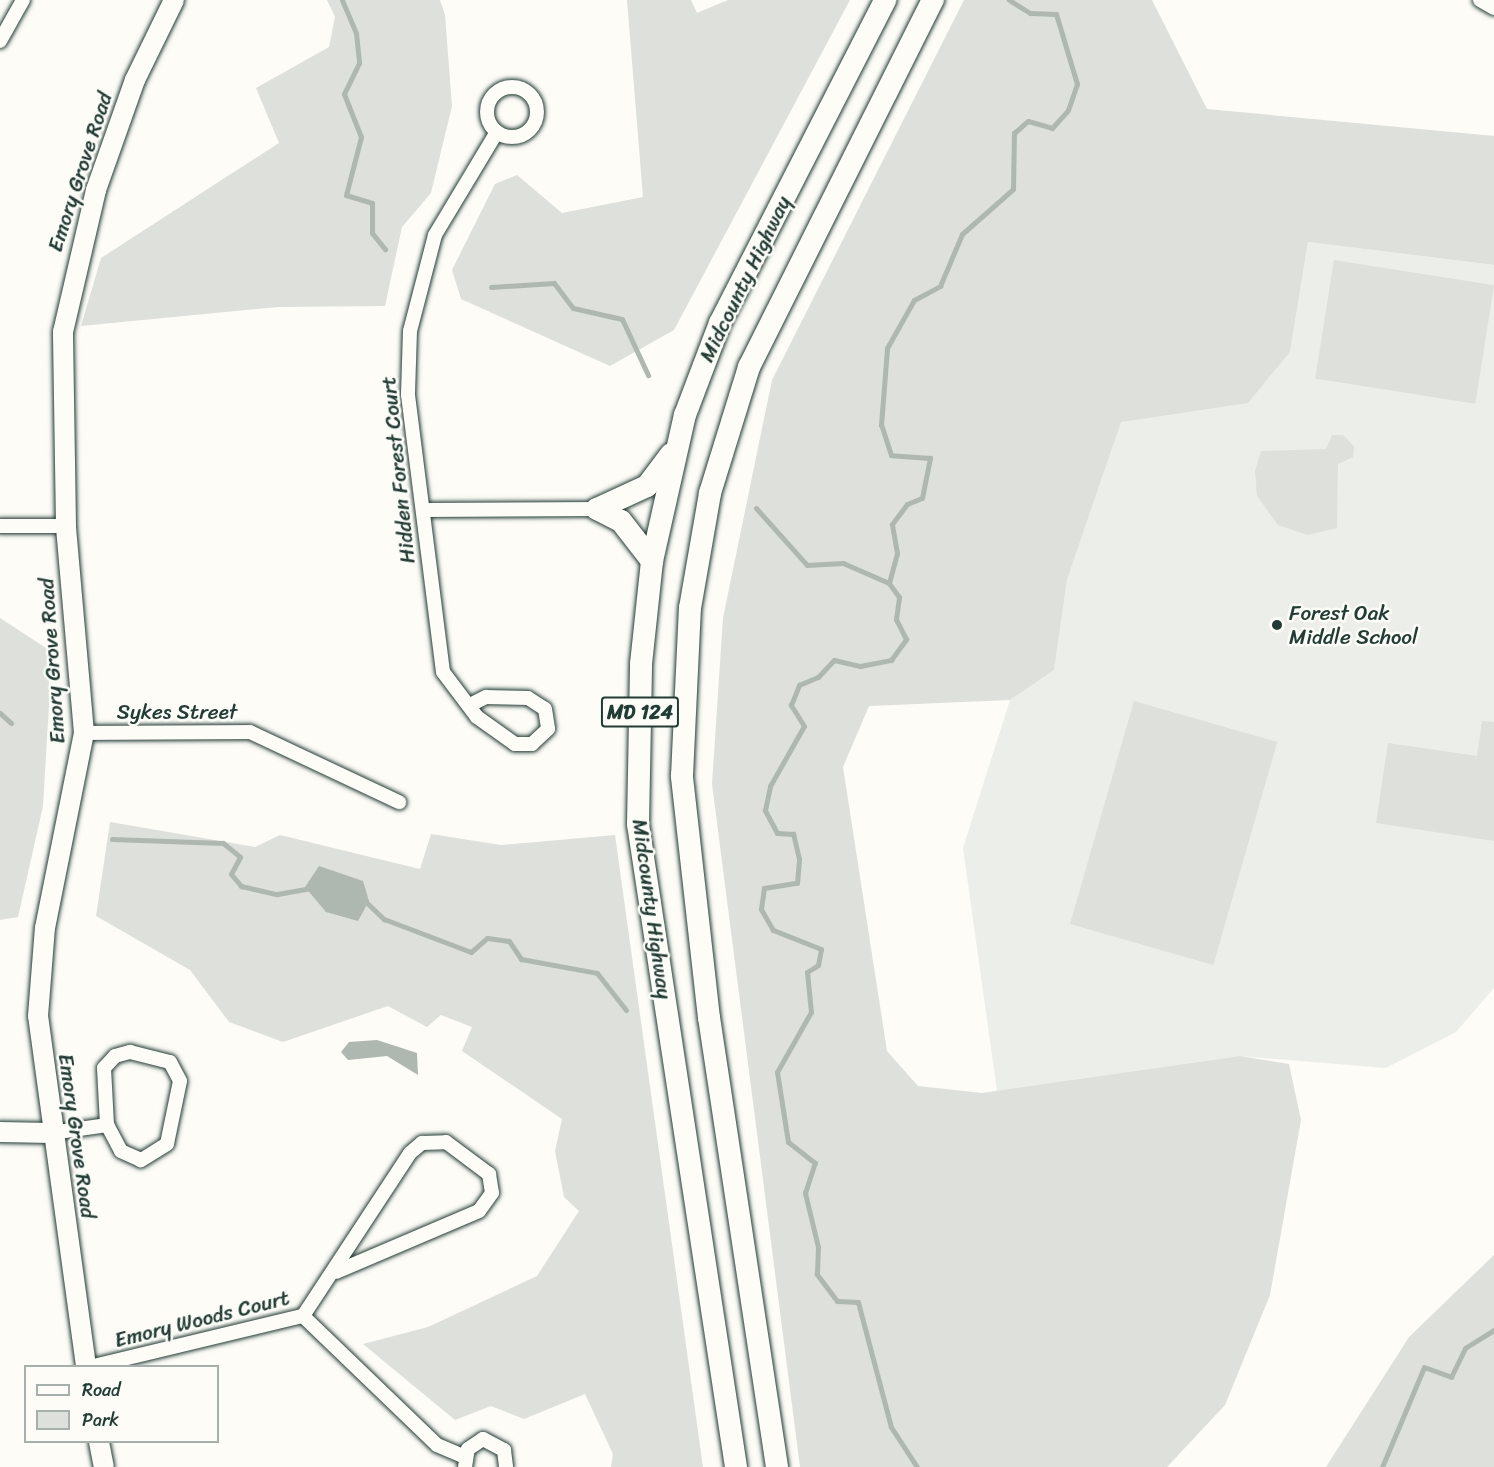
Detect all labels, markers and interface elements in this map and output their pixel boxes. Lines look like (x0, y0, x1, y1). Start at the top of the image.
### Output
street label: Emory Grove Road (42, 89, 118, 255)
street label: Midcounty Highway (694, 192, 796, 366)
street label: Hidden Forest Court (376, 375, 420, 565)
street label: Emory Grove Road (34, 577, 70, 745)
place label: Forest Oak Middle School (1289, 600, 1418, 650)
marker: Forest Oak Middle School (1270, 618, 1284, 632)
road number: MD 124 (600, 695, 680, 729)
street label: Sykes Street (116, 699, 238, 725)
street label: Midcounty Highway (627, 817, 677, 1001)
street label: Emory Grove Road (53, 1052, 101, 1220)
street label: Emory Woods Court (112, 1285, 292, 1353)
legend (24, 1365, 219, 1443)
text: Road (82, 1374, 121, 1406)
text: Park (82, 1404, 119, 1436)

